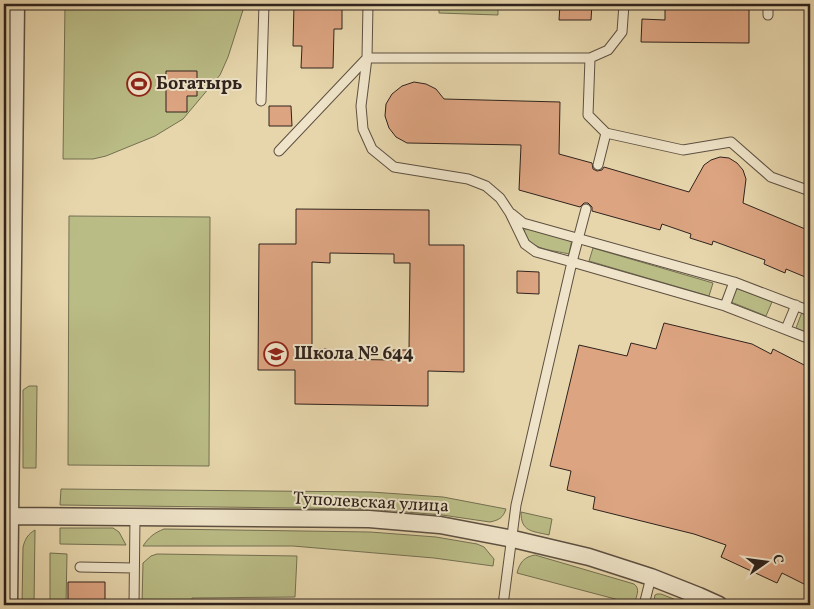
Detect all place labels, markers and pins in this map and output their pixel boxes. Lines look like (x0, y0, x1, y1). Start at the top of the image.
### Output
sports icon: Богатырь (126, 71, 152, 97)
place label: Богатырь (156, 72, 242, 97)
school or university icon: Школа № 644 (263, 341, 289, 367)
place label: Школа № 644 (294, 342, 414, 367)

